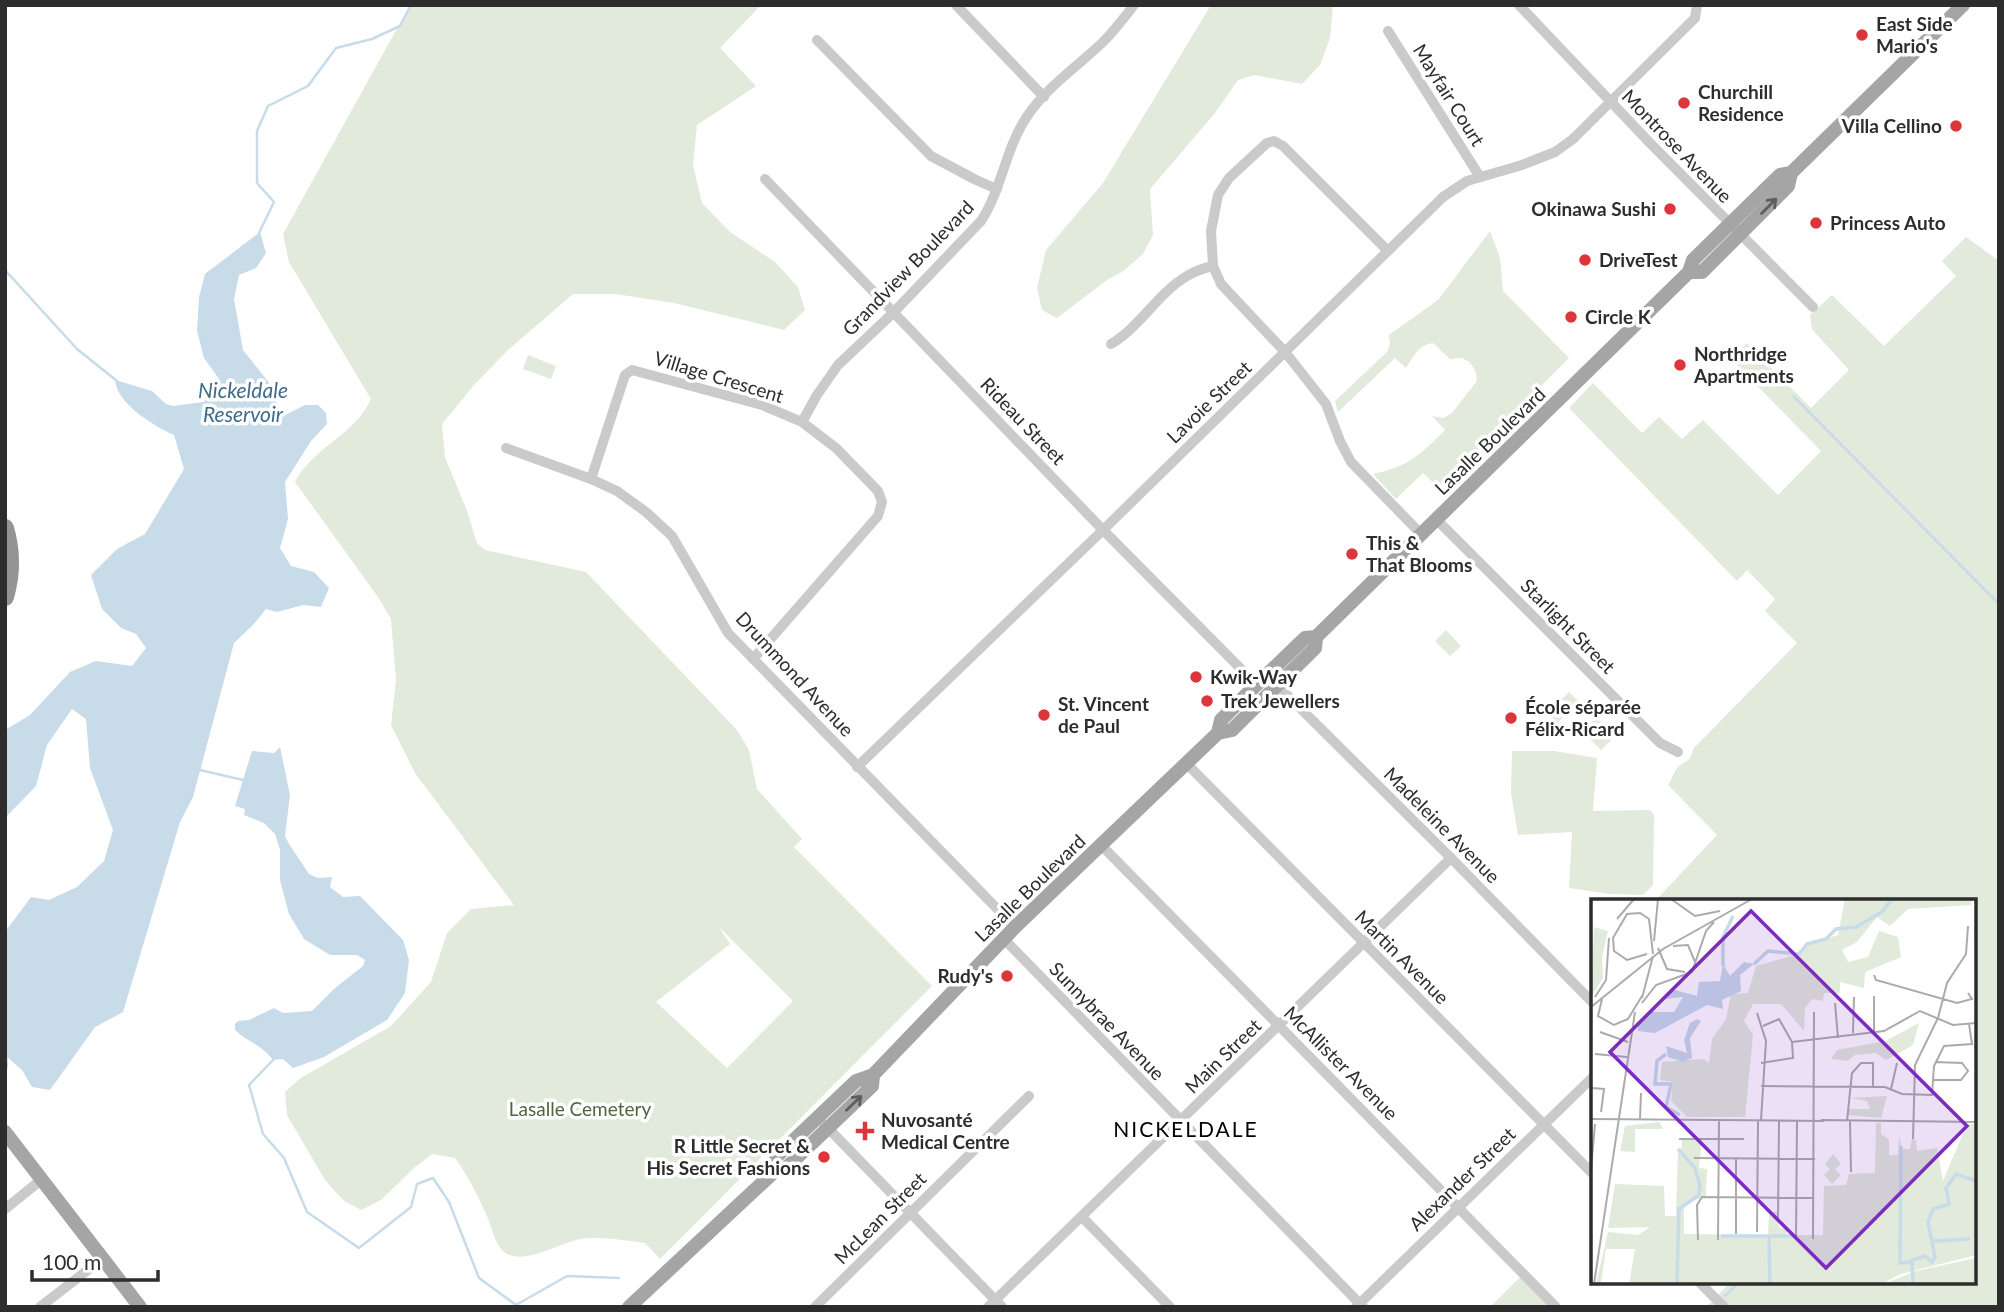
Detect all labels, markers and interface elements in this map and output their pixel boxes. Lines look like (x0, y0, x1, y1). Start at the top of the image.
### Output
place label: East Side Mario's (1876, 12, 1953, 57)
marker: East Side Mario's (1854, 27, 1870, 43)
street label: Mayfair Court (1409, 39, 1490, 150)
place label: Churchill Residence (1698, 80, 1784, 125)
street label: Montrose Avenue (1618, 84, 1737, 207)
marker: Churchill Residence (1676, 95, 1692, 111)
place label: Villa Cellino (1841, 114, 1942, 137)
marker: Villa Cellino (1948, 118, 1964, 134)
street label: Grandview Boulevard (837, 195, 978, 340)
place label: Okinawa Sushi (1531, 197, 1656, 220)
one-way arrow (1760, 198, 1777, 215)
marker: Okinawa Sushi (1662, 201, 1678, 217)
place label: Princess Auto (1830, 211, 1946, 234)
marker: Princess Auto (1808, 215, 1824, 231)
place label: DriveTest (1599, 248, 1678, 271)
marker: DriveTest (1577, 252, 1593, 268)
place label: Circle K (1585, 305, 1652, 328)
marker: Circle K (1563, 309, 1579, 325)
place label: Northridge Apartments (1693, 342, 1794, 387)
street label: Village Crescent (652, 346, 787, 407)
street label: Lavoie Street (1162, 355, 1256, 448)
marker: Northridge Apartments (1672, 357, 1688, 373)
street label: Rideau Street (976, 372, 1071, 469)
water label: Nickeldale Reservoir (198, 377, 288, 426)
street label: Lasalle Boulevard (1430, 382, 1550, 499)
place label: This & That Blooms (1366, 531, 1472, 576)
marker: This & That Blooms (1344, 546, 1360, 562)
street label: Starlight Street (1516, 574, 1621, 678)
street label: Drummond Avenue (732, 607, 859, 741)
place label: Kwik-Way (1210, 665, 1298, 688)
marker: Kwik-Way (1188, 669, 1204, 685)
place label: Trek Jewellers (1221, 689, 1340, 712)
place label: St. Vincent de Paul (1058, 692, 1149, 737)
marker: Trek Jewellers (1199, 693, 1215, 709)
place label: École séparée Félix-Ricard (1525, 695, 1641, 740)
marker: St. Vincent de Paul (1036, 707, 1052, 723)
marker: École séparée Félix-Ricard (1503, 710, 1519, 726)
street label: Madeleine Avenue (1380, 762, 1505, 887)
street label: Lasalle Boulevard (970, 829, 1090, 946)
inset map (1591, 899, 1976, 1284)
street label: Martin Avenue (1351, 905, 1454, 1008)
street label: Sunnybrae Avenue (1045, 957, 1170, 1085)
place label: Rudy's (938, 964, 993, 987)
marker: Rudy's (999, 968, 1015, 984)
street label: McAllister Avenue (1280, 1001, 1403, 1124)
street label: Main Street (1180, 1014, 1266, 1098)
one-way arrow (845, 1095, 863, 1111)
park label: Lasalle Cemetery (509, 1097, 651, 1120)
place label: Nuvosanté Medical Centre (881, 1108, 1010, 1153)
district label: NICKELDALE (1113, 1116, 1259, 1141)
marker: Nuvosanté Medical Centre (855, 1121, 875, 1141)
street label: Alexander Street (1404, 1122, 1520, 1235)
place label: R Little Secret & His Secret Fashions (646, 1134, 810, 1179)
marker: R Little Secret & His Secret Fashions (816, 1149, 832, 1165)
street label: McLean Street (829, 1167, 930, 1268)
scale bar (32, 1238, 158, 1282)
text: 100 m (42, 1249, 101, 1274)

